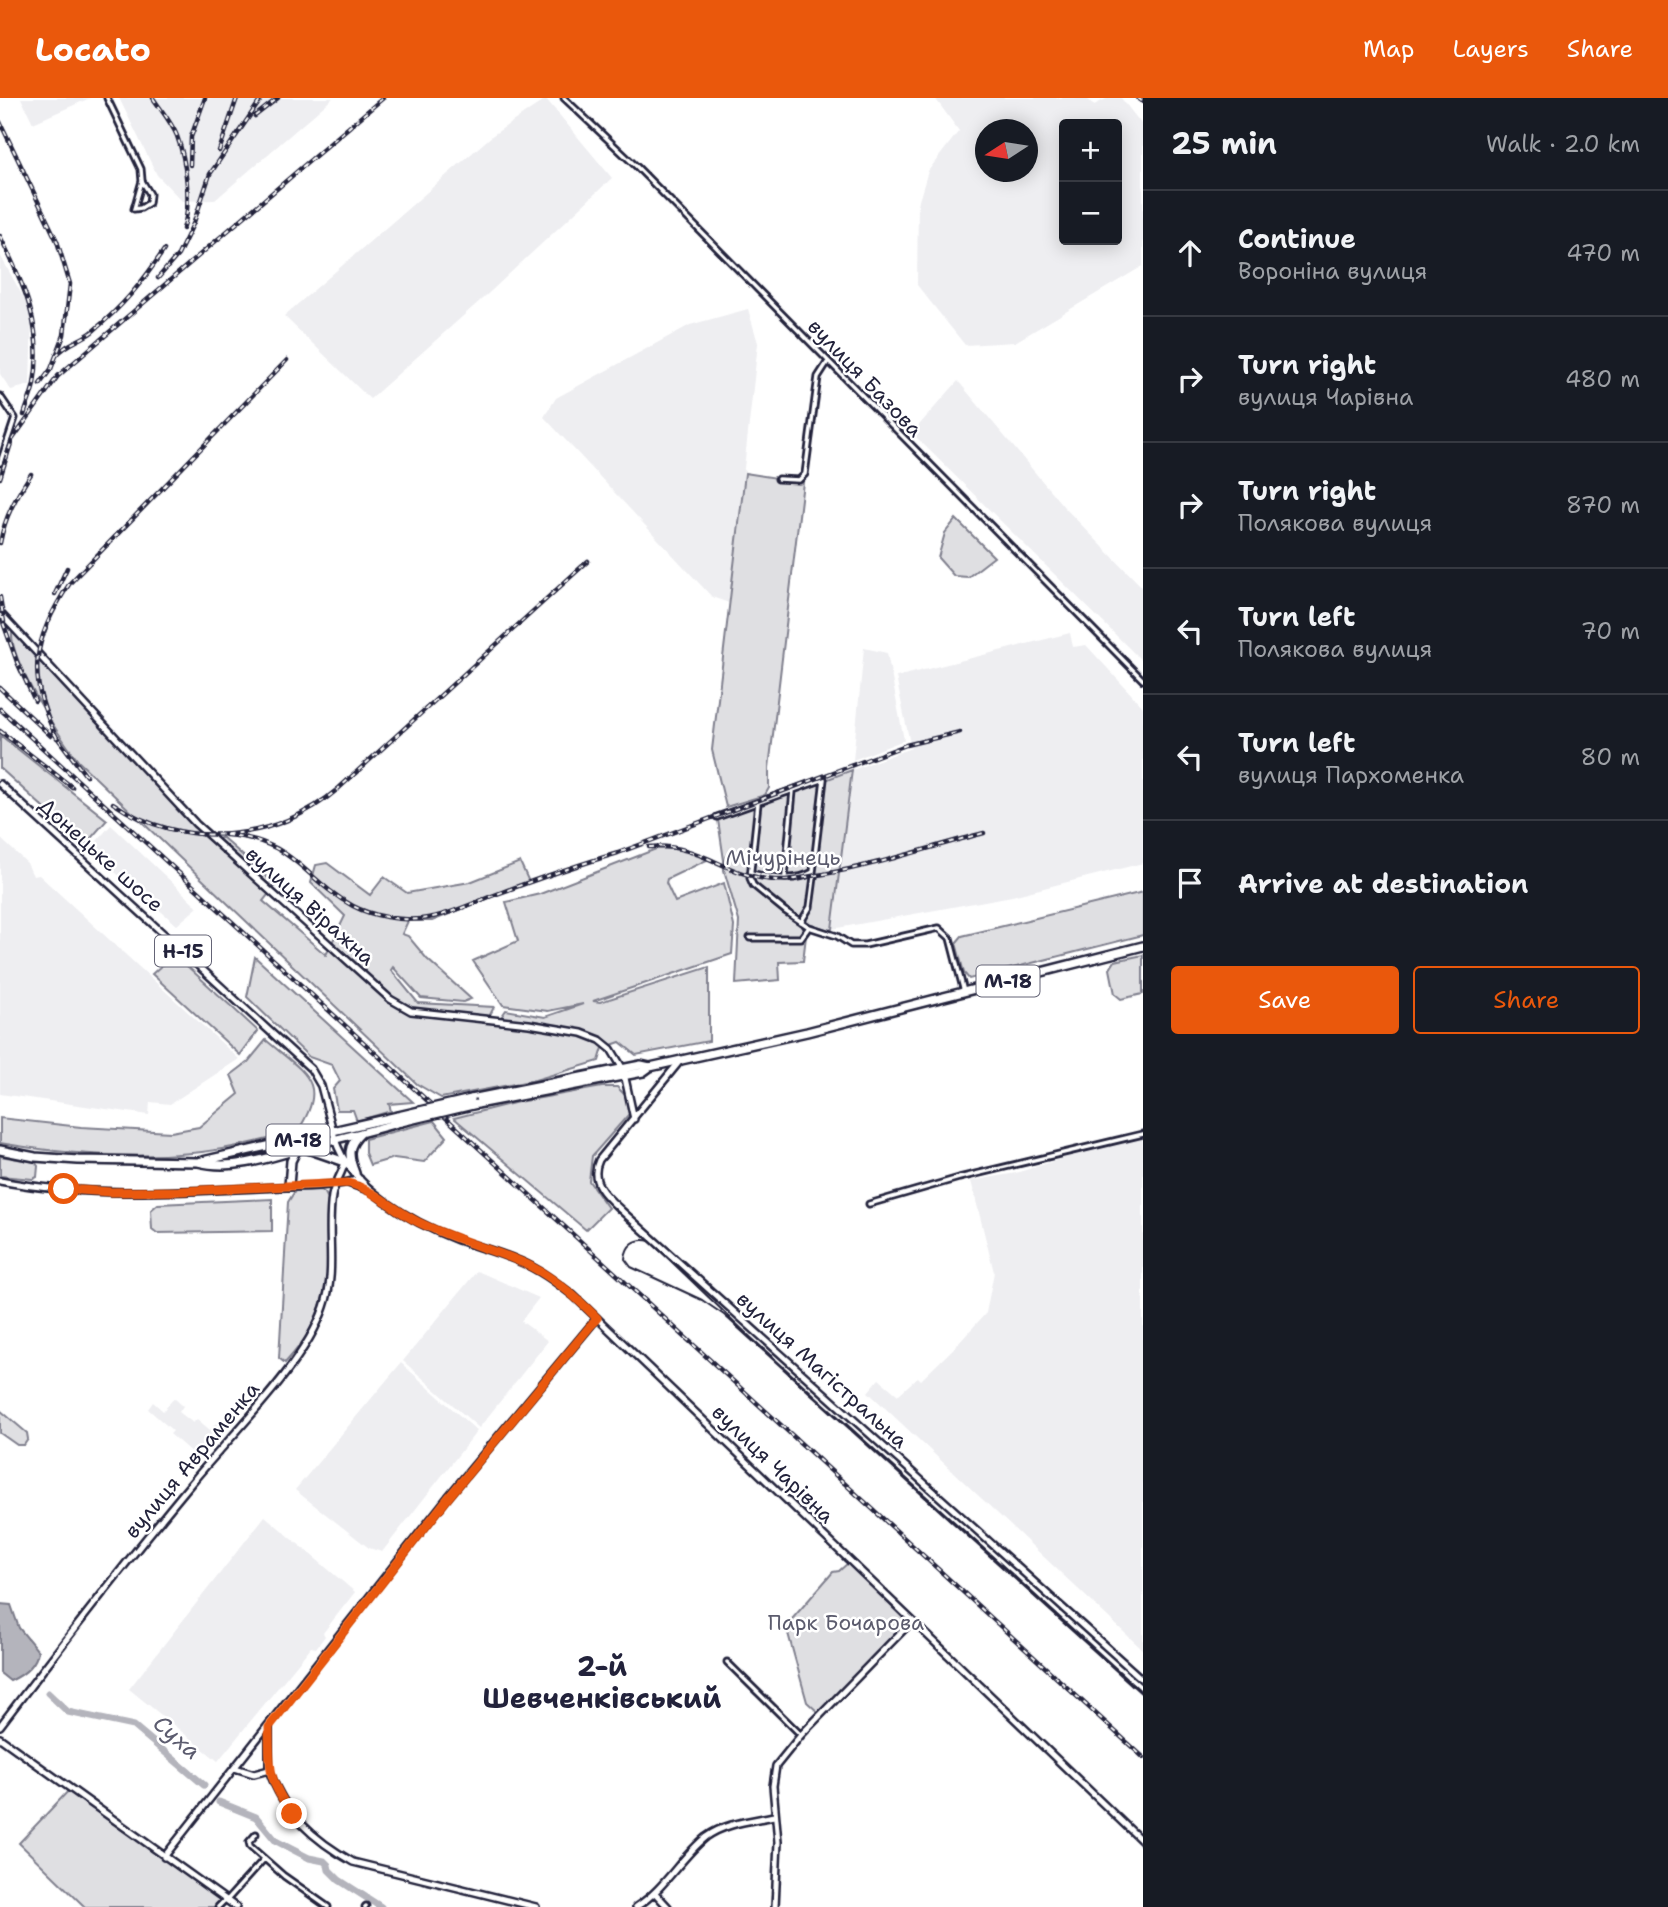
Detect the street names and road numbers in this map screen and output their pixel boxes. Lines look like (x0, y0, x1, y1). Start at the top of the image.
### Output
street label: вулиця Базова (801, 313, 929, 443)
street label: Донецьке шосе (33, 791, 169, 919)
street label: вулиця Віражна (239, 840, 381, 972)
road number: Н-15 (155, 936, 211, 966)
road number: М-18 (976, 966, 1040, 996)
road number: М-18 (266, 1124, 330, 1156)
street label: вулиця Магістральна (730, 1285, 914, 1455)
street label: вулиця Авраменка (118, 1376, 266, 1544)
street label: вулиця Чарівна (706, 1398, 840, 1530)

